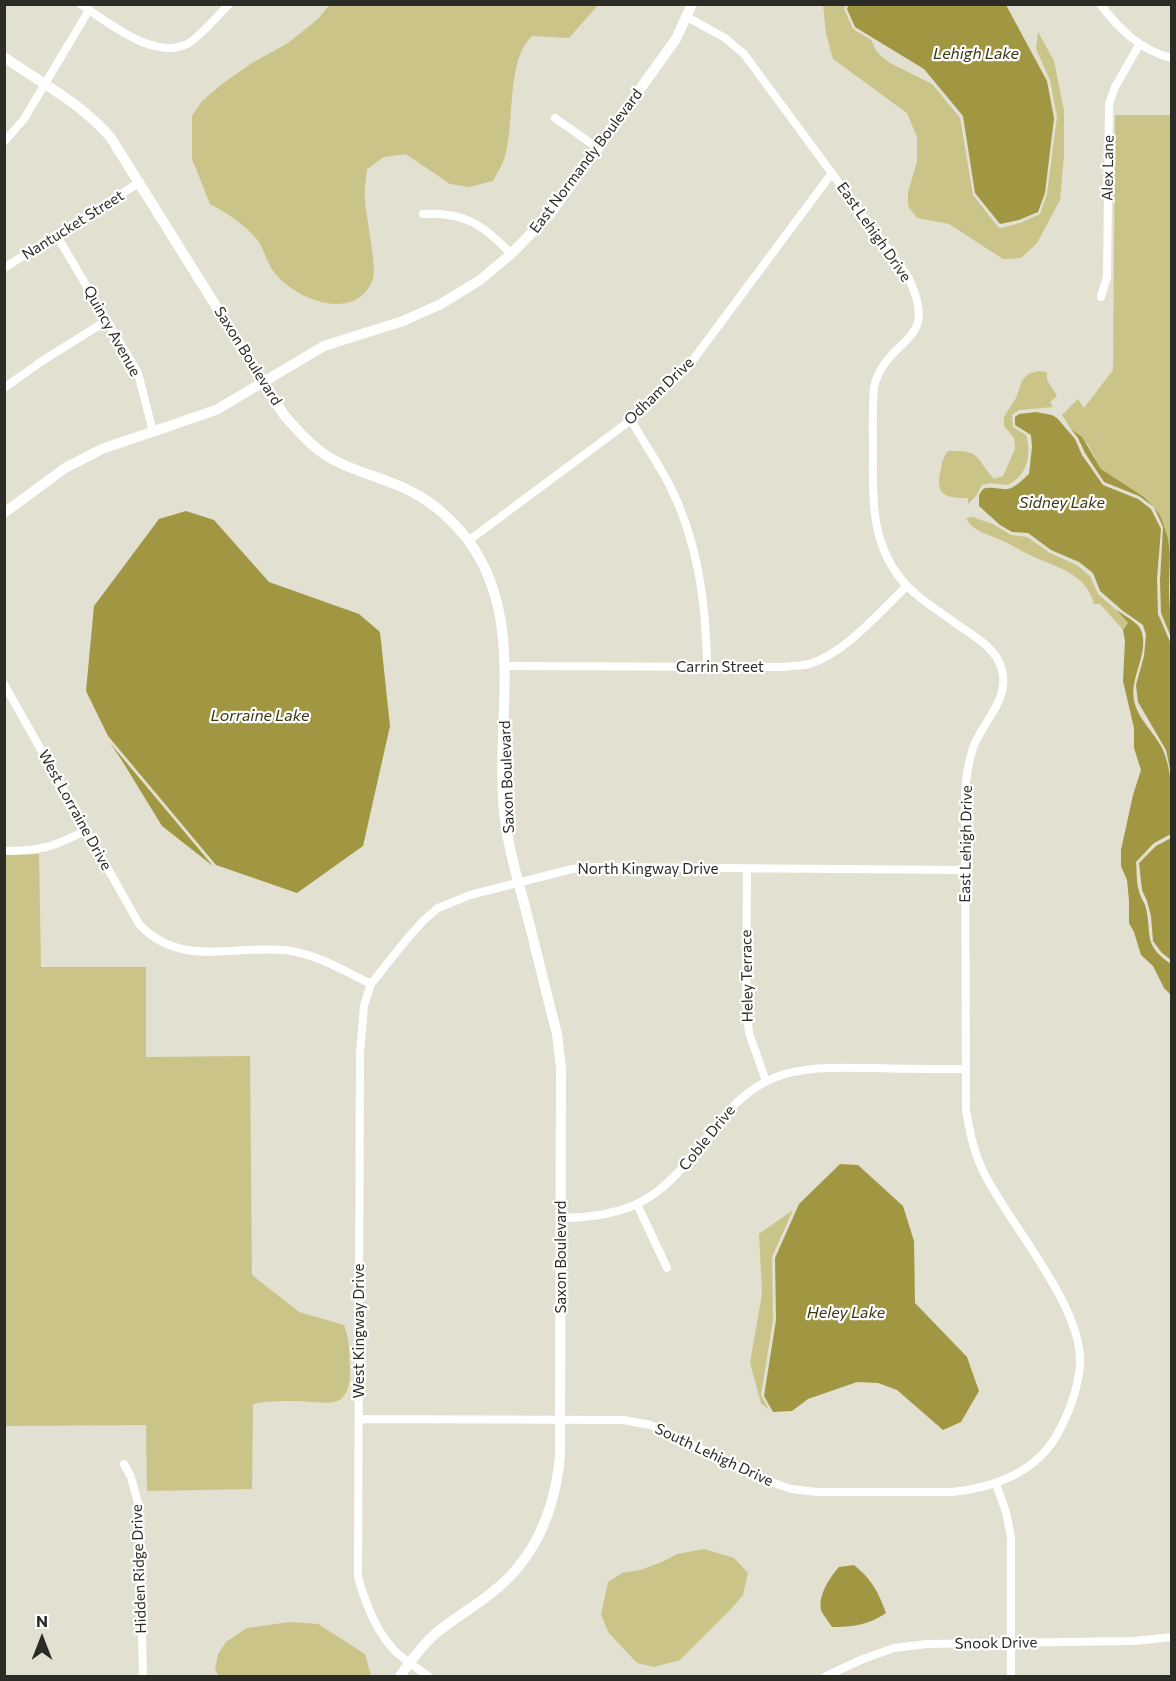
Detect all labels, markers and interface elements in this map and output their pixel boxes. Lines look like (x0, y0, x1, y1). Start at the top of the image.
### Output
water label: Lehigh Lake (933, 44, 1019, 64)
street label: East Normandy Boulevard (526, 85, 646, 237)
street label: Alex Lane (1098, 135, 1118, 201)
street label: East Lehigh Drive (833, 179, 915, 285)
street label: Nantucket Street (19, 186, 127, 264)
street label: Quincy Avenue (80, 282, 144, 380)
street label: Saxon Boulevard (210, 303, 286, 409)
street label: Odham Drive (621, 353, 697, 429)
water label: Sidney Lake (1019, 493, 1105, 513)
street label: Carrin Street (676, 658, 764, 676)
water label: Lorraine Lake (211, 706, 309, 726)
street label: Saxon Boulevard (496, 720, 518, 834)
street label: West Lorraine Drive (34, 747, 116, 873)
street label: East Lehigh Drive (956, 785, 976, 903)
street label: North Kingway Drive (578, 860, 718, 878)
street label: Heley Terrace (737, 930, 757, 1022)
street label: Coble Drive (675, 1102, 739, 1174)
street label: Saxon Boulevard (552, 1200, 570, 1314)
street label: West Kingway Drive (350, 1263, 368, 1399)
water label: Heley Lake (807, 1303, 885, 1323)
street label: South Lehigh Drive (652, 1420, 776, 1490)
street label: Hidden Ridge Drive (128, 1504, 150, 1634)
north arrow (12, 1609, 72, 1669)
text: N (36, 1611, 48, 1630)
street label: Snook Drive (955, 1633, 1037, 1653)

